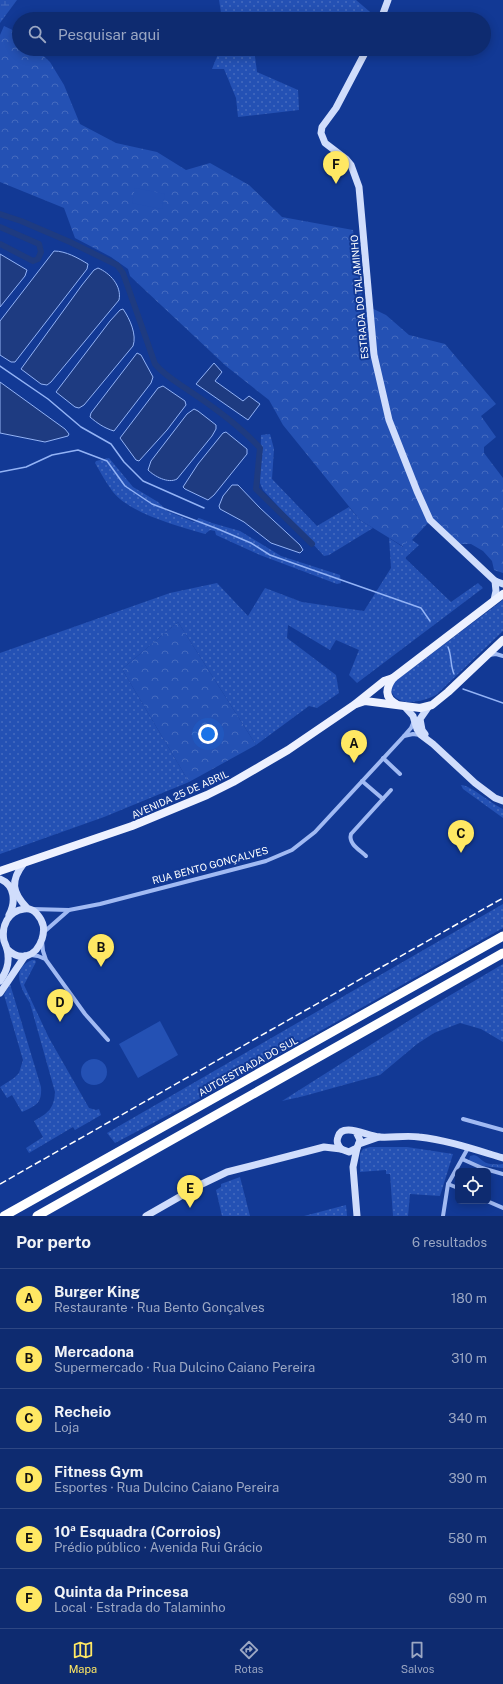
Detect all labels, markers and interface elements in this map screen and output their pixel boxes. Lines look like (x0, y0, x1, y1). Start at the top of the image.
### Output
search box (12, 12, 491, 56)
icon: search (26, 23, 48, 45)
text: Pesquisar aqui (58, 26, 160, 43)
pin: F (323, 151, 349, 184)
street label: ESTRADA DO TALAMINHO (348, 234, 370, 360)
your location (198, 724, 218, 744)
pin: A (341, 730, 367, 763)
street label: AVENIDA 25 DE ABRIL (130, 767, 231, 821)
pin: C (448, 820, 474, 853)
street label: RUA BENTO GONÇALVES (151, 844, 270, 886)
pin: B (88, 934, 114, 967)
pin: D (47, 989, 73, 1022)
street label: AUTOESTRADA DO SUL (196, 1034, 300, 1098)
map controls (455, 1168, 491, 1204)
button: locate (455, 1168, 491, 1204)
pin: E (177, 1175, 203, 1208)
text: Por perto (16, 1232, 91, 1252)
text: 6 resultados (412, 1235, 487, 1250)
text: Burger King (54, 1283, 140, 1300)
text: A (24, 1291, 34, 1306)
text: 180 m (451, 1291, 487, 1306)
text: Restaurante · Rua Bento Gonçalves (54, 1300, 265, 1315)
text: Mercadona (54, 1343, 134, 1360)
text: B (25, 1351, 33, 1366)
text: 310 m (451, 1351, 487, 1366)
text: Supermercado · Rua Dulcino Caiano Pereira (54, 1360, 315, 1375)
text: Recheio (54, 1403, 111, 1420)
text: C (24, 1411, 34, 1426)
text: 340 m (448, 1411, 487, 1426)
text: Loja (54, 1420, 79, 1435)
text: Fitness Gym (54, 1463, 143, 1480)
text: D (24, 1471, 34, 1486)
text: 390 m (449, 1471, 487, 1486)
text: Esportes · Rua Dulcino Caiano Pereira (54, 1480, 279, 1495)
text: 10ª Esquadra (Corroios) (54, 1523, 221, 1540)
text: E (25, 1531, 33, 1546)
text: 580 m (448, 1531, 487, 1546)
text: Prédio público · Avenida Rui Grácio (54, 1540, 263, 1555)
text: Quinta da Princesa (54, 1583, 188, 1600)
text: F (25, 1591, 33, 1606)
text: 690 m (449, 1591, 487, 1606)
text: Local · Estrada do Talaminho (54, 1600, 226, 1615)
tab: Mapa (69, 1639, 97, 1675)
tab: Rotas (234, 1639, 263, 1675)
tab: Salvos (401, 1639, 434, 1675)

